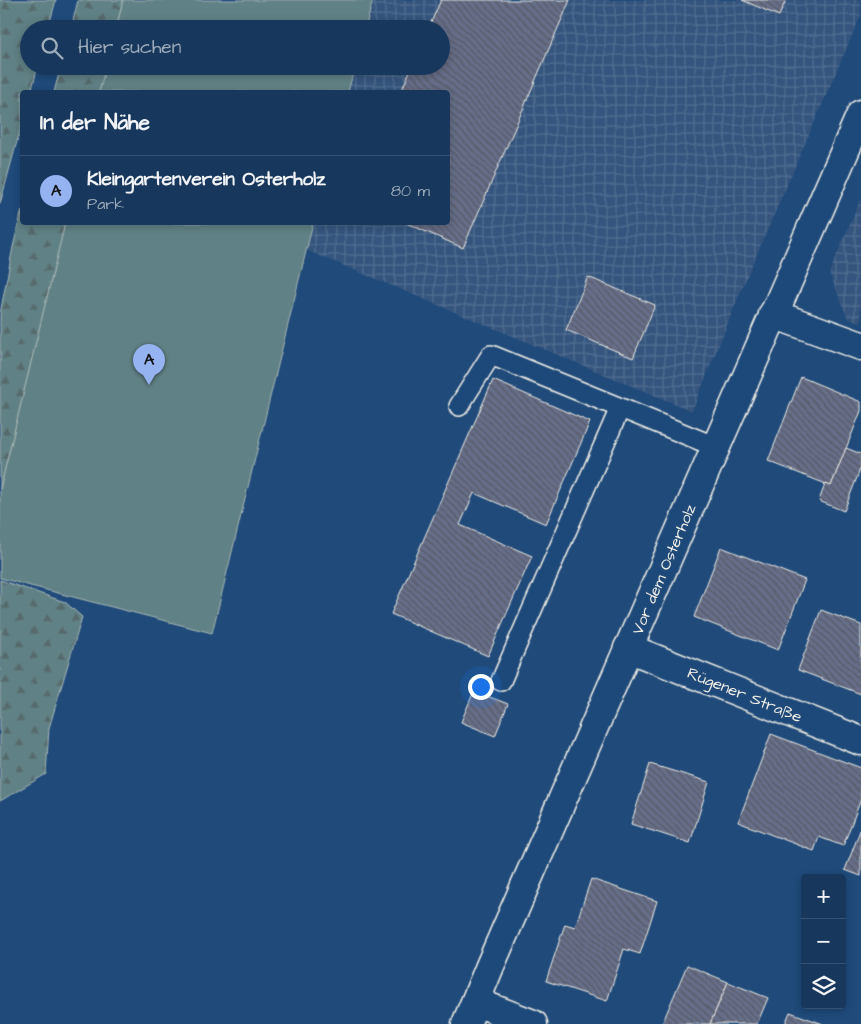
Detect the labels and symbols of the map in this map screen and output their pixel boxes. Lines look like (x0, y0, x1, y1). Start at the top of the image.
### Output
pin: A (133, 344, 165, 385)
street label: Vor dem Osterholz (626, 501, 701, 638)
street label: Rügener Straße (684, 662, 806, 729)
your location (468, 674, 494, 700)

